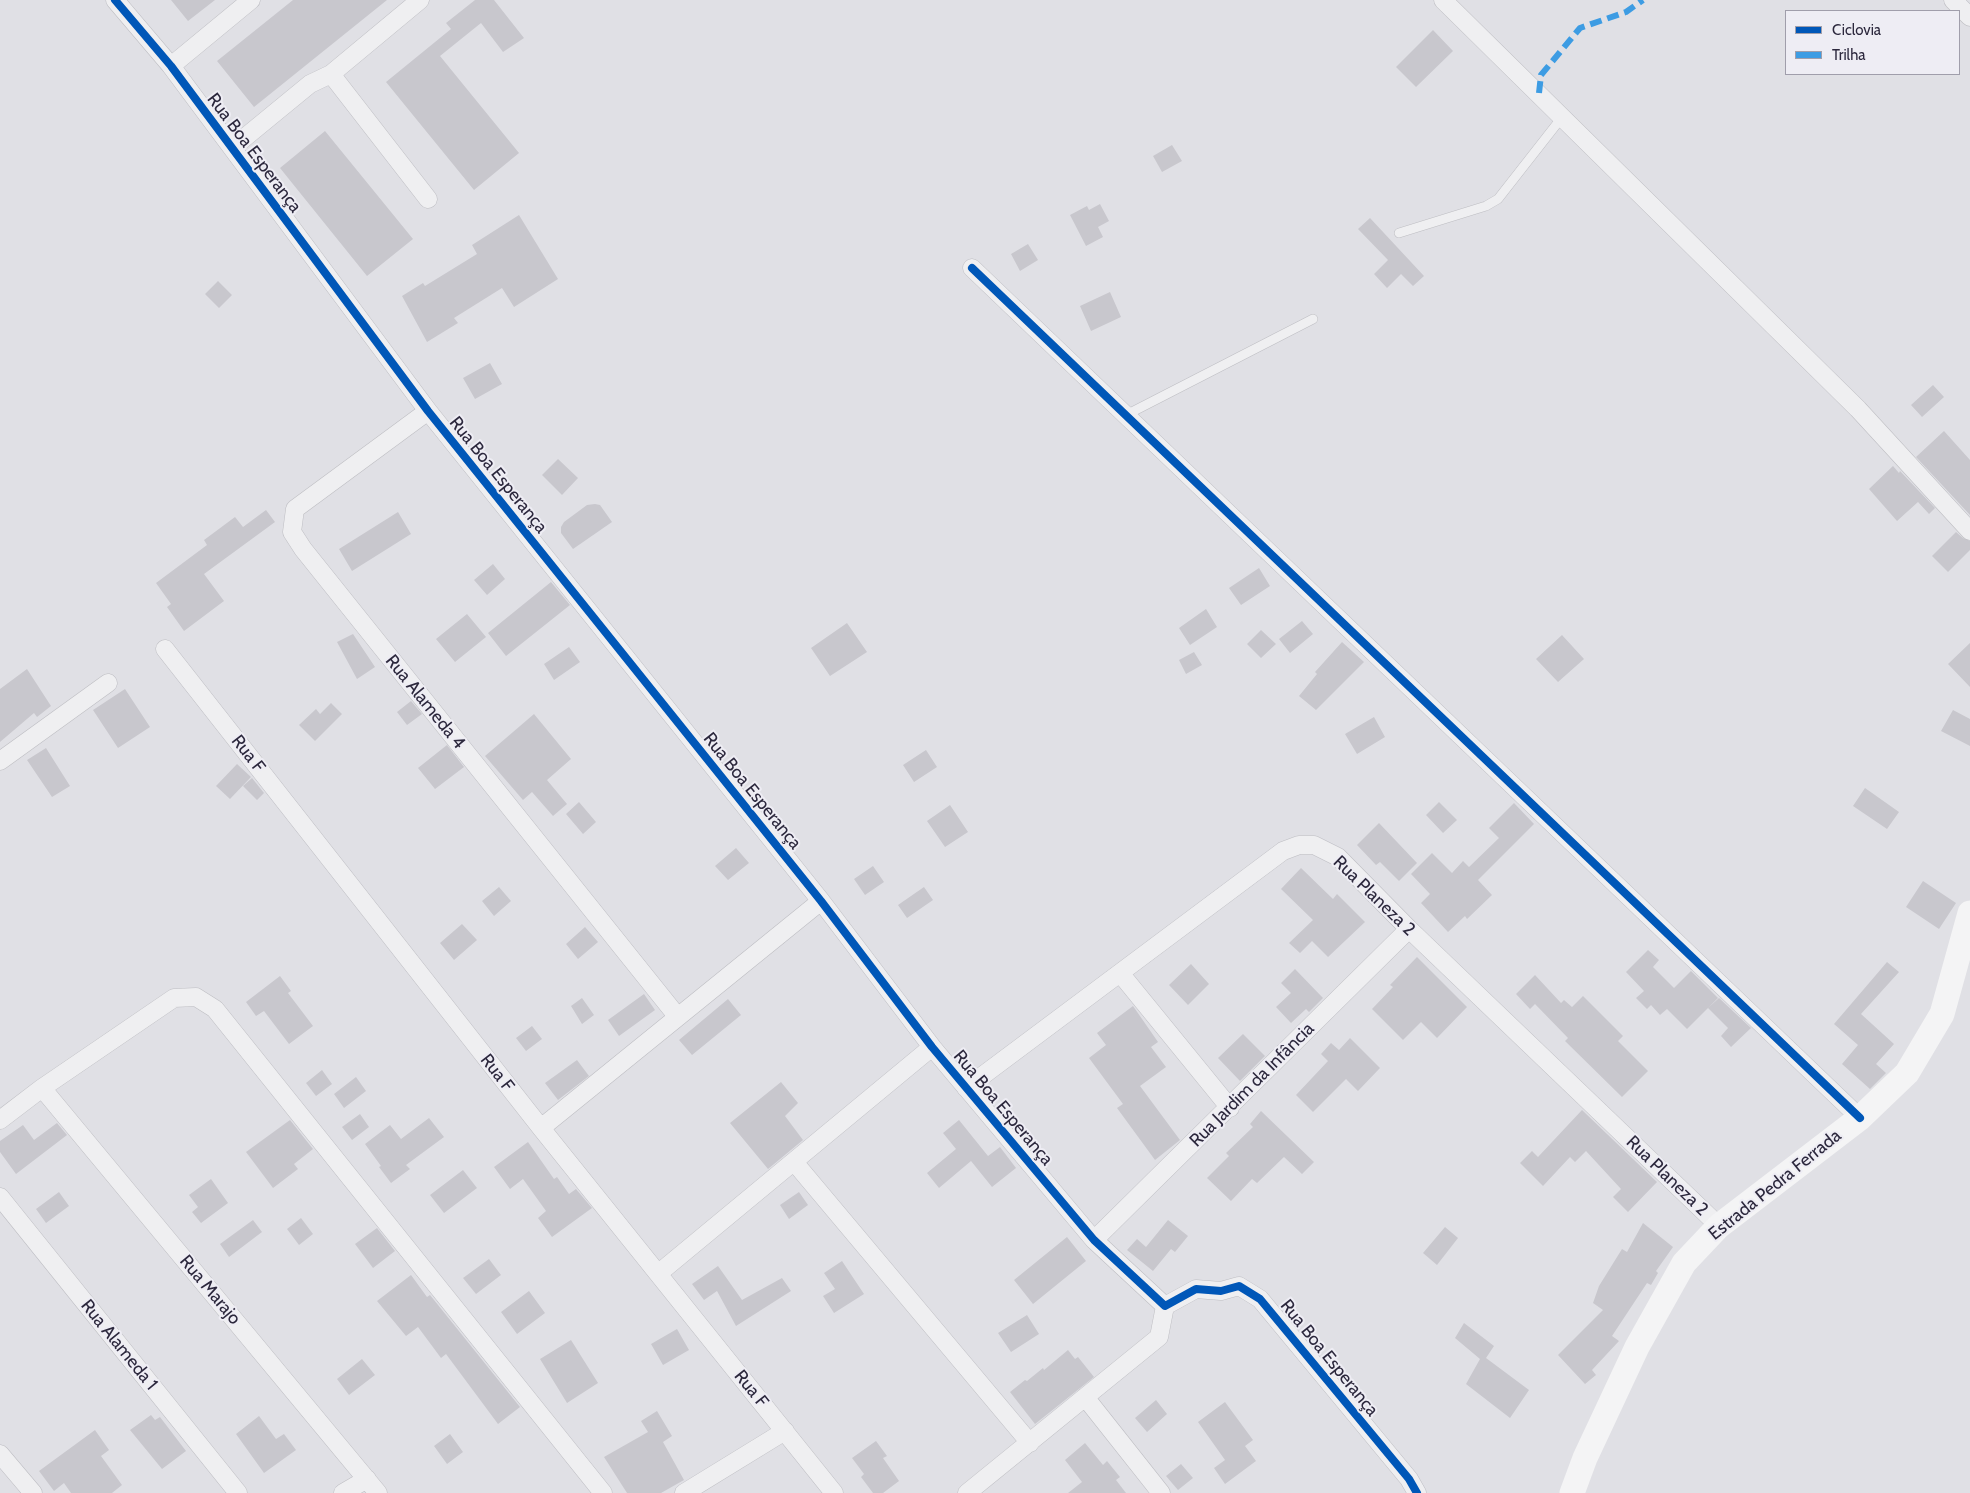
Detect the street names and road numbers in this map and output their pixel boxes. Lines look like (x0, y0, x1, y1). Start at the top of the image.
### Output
street label: Rua Boa Esperança (202, 89, 306, 217)
street label: Rua Boa Esperança (444, 412, 552, 538)
street label: Rua Alameda 4 (381, 651, 469, 753)
street label: Rua Boa Esperança (698, 728, 806, 854)
street label: Rua F (227, 731, 269, 777)
street label: Rua Planeza 2 (1328, 852, 1420, 940)
street label: Rua Jardim da Infância (1185, 1018, 1319, 1152)
street label: Rua Boa Esperança (949, 1046, 1057, 1170)
street label: Rua F (476, 1050, 518, 1096)
street label: Estrada Pedra Ferrada (1704, 1125, 1846, 1245)
street label: Rua Planeza 2 (1621, 1132, 1713, 1220)
street label: Rua Marajo (175, 1251, 245, 1329)
street label: Rua Alameda 1 (76, 1295, 162, 1395)
street label: Rua Boa Esperança (1275, 1295, 1383, 1421)
street label: Rua F (729, 1366, 773, 1412)

